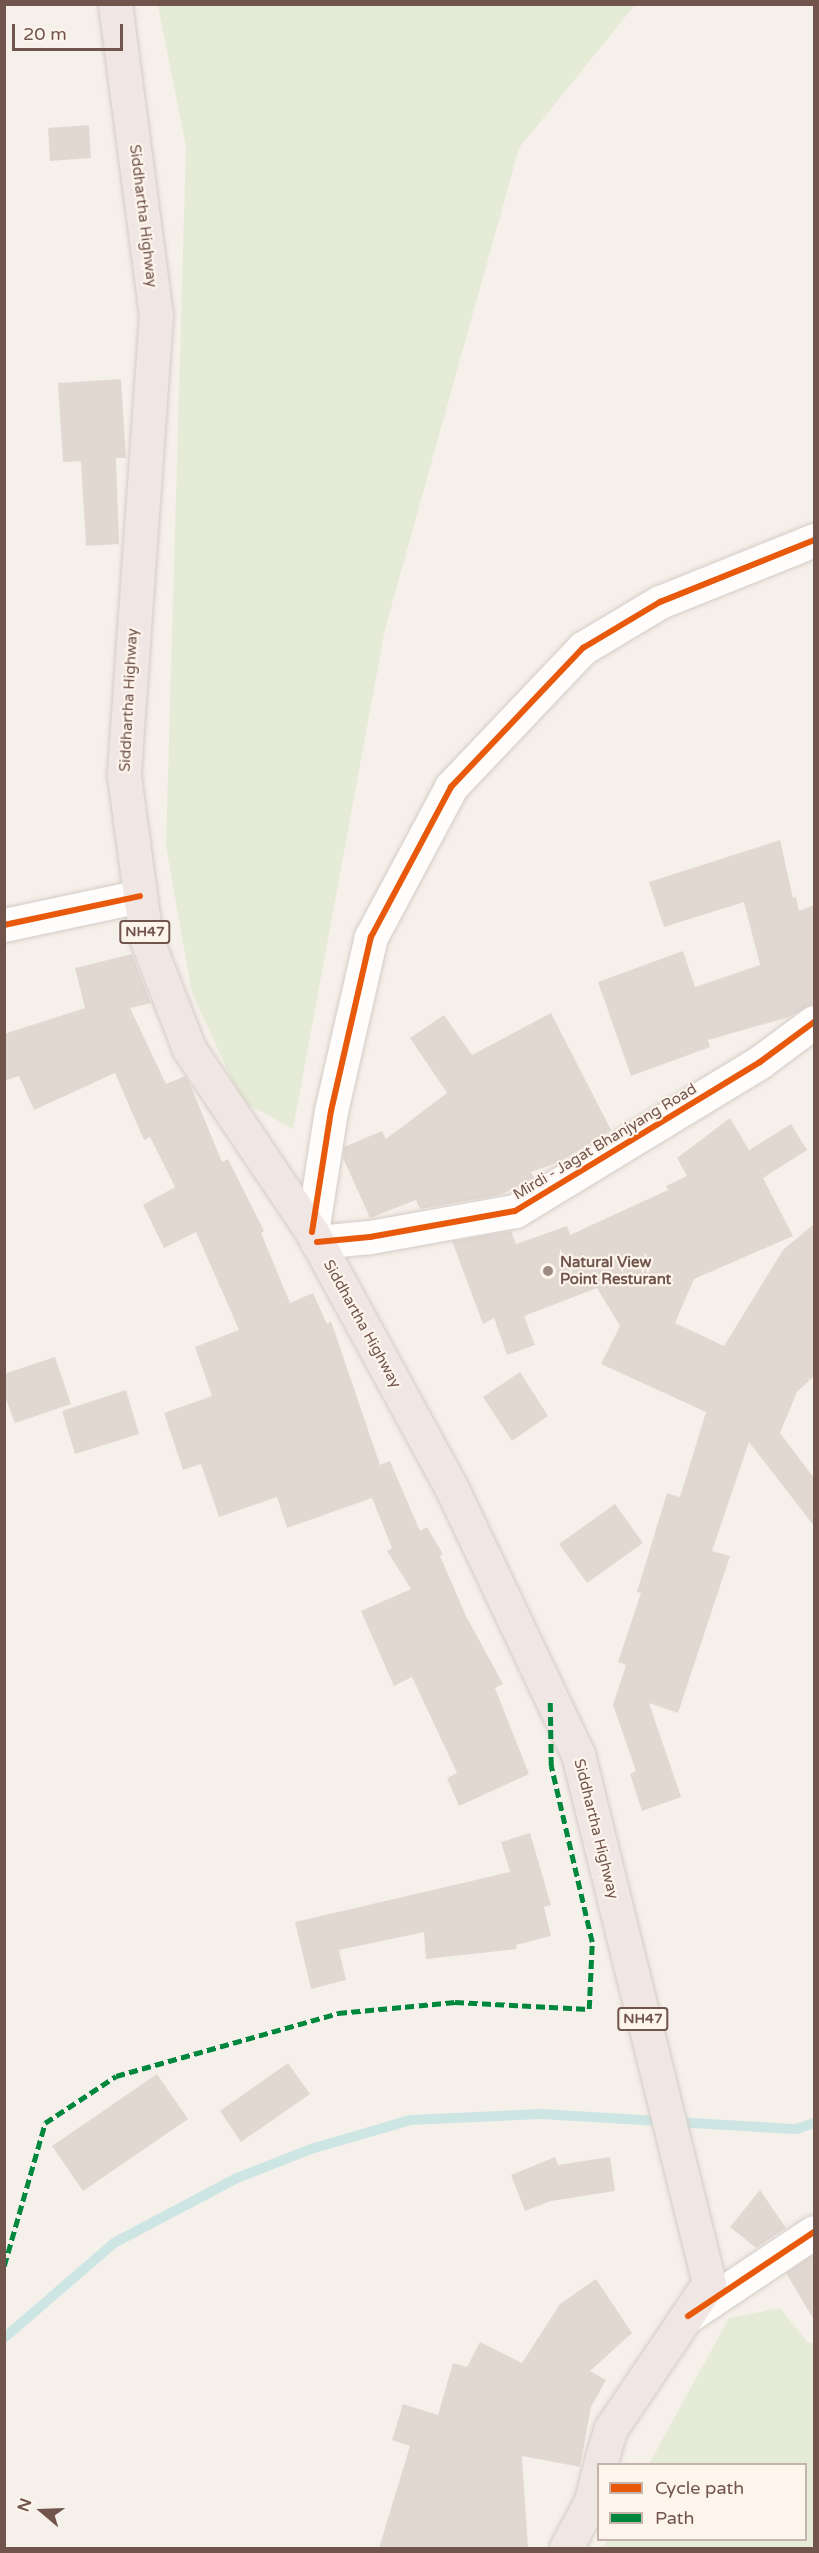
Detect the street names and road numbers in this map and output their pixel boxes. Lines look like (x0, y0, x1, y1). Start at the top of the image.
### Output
street label: Siddhartha Highway (125, 144, 161, 288)
street label: Siddhartha Highway (116, 628, 142, 772)
road number: NH47 (118, 921, 172, 943)
street label: Mirdi - Jagat Bhanjyang Road (510, 1080, 700, 1204)
street label: Siddhartha Highway (319, 1257, 405, 1391)
street label: Siddhartha Highway (570, 1757, 622, 1901)
road number: NH47 (616, 2008, 670, 2030)

